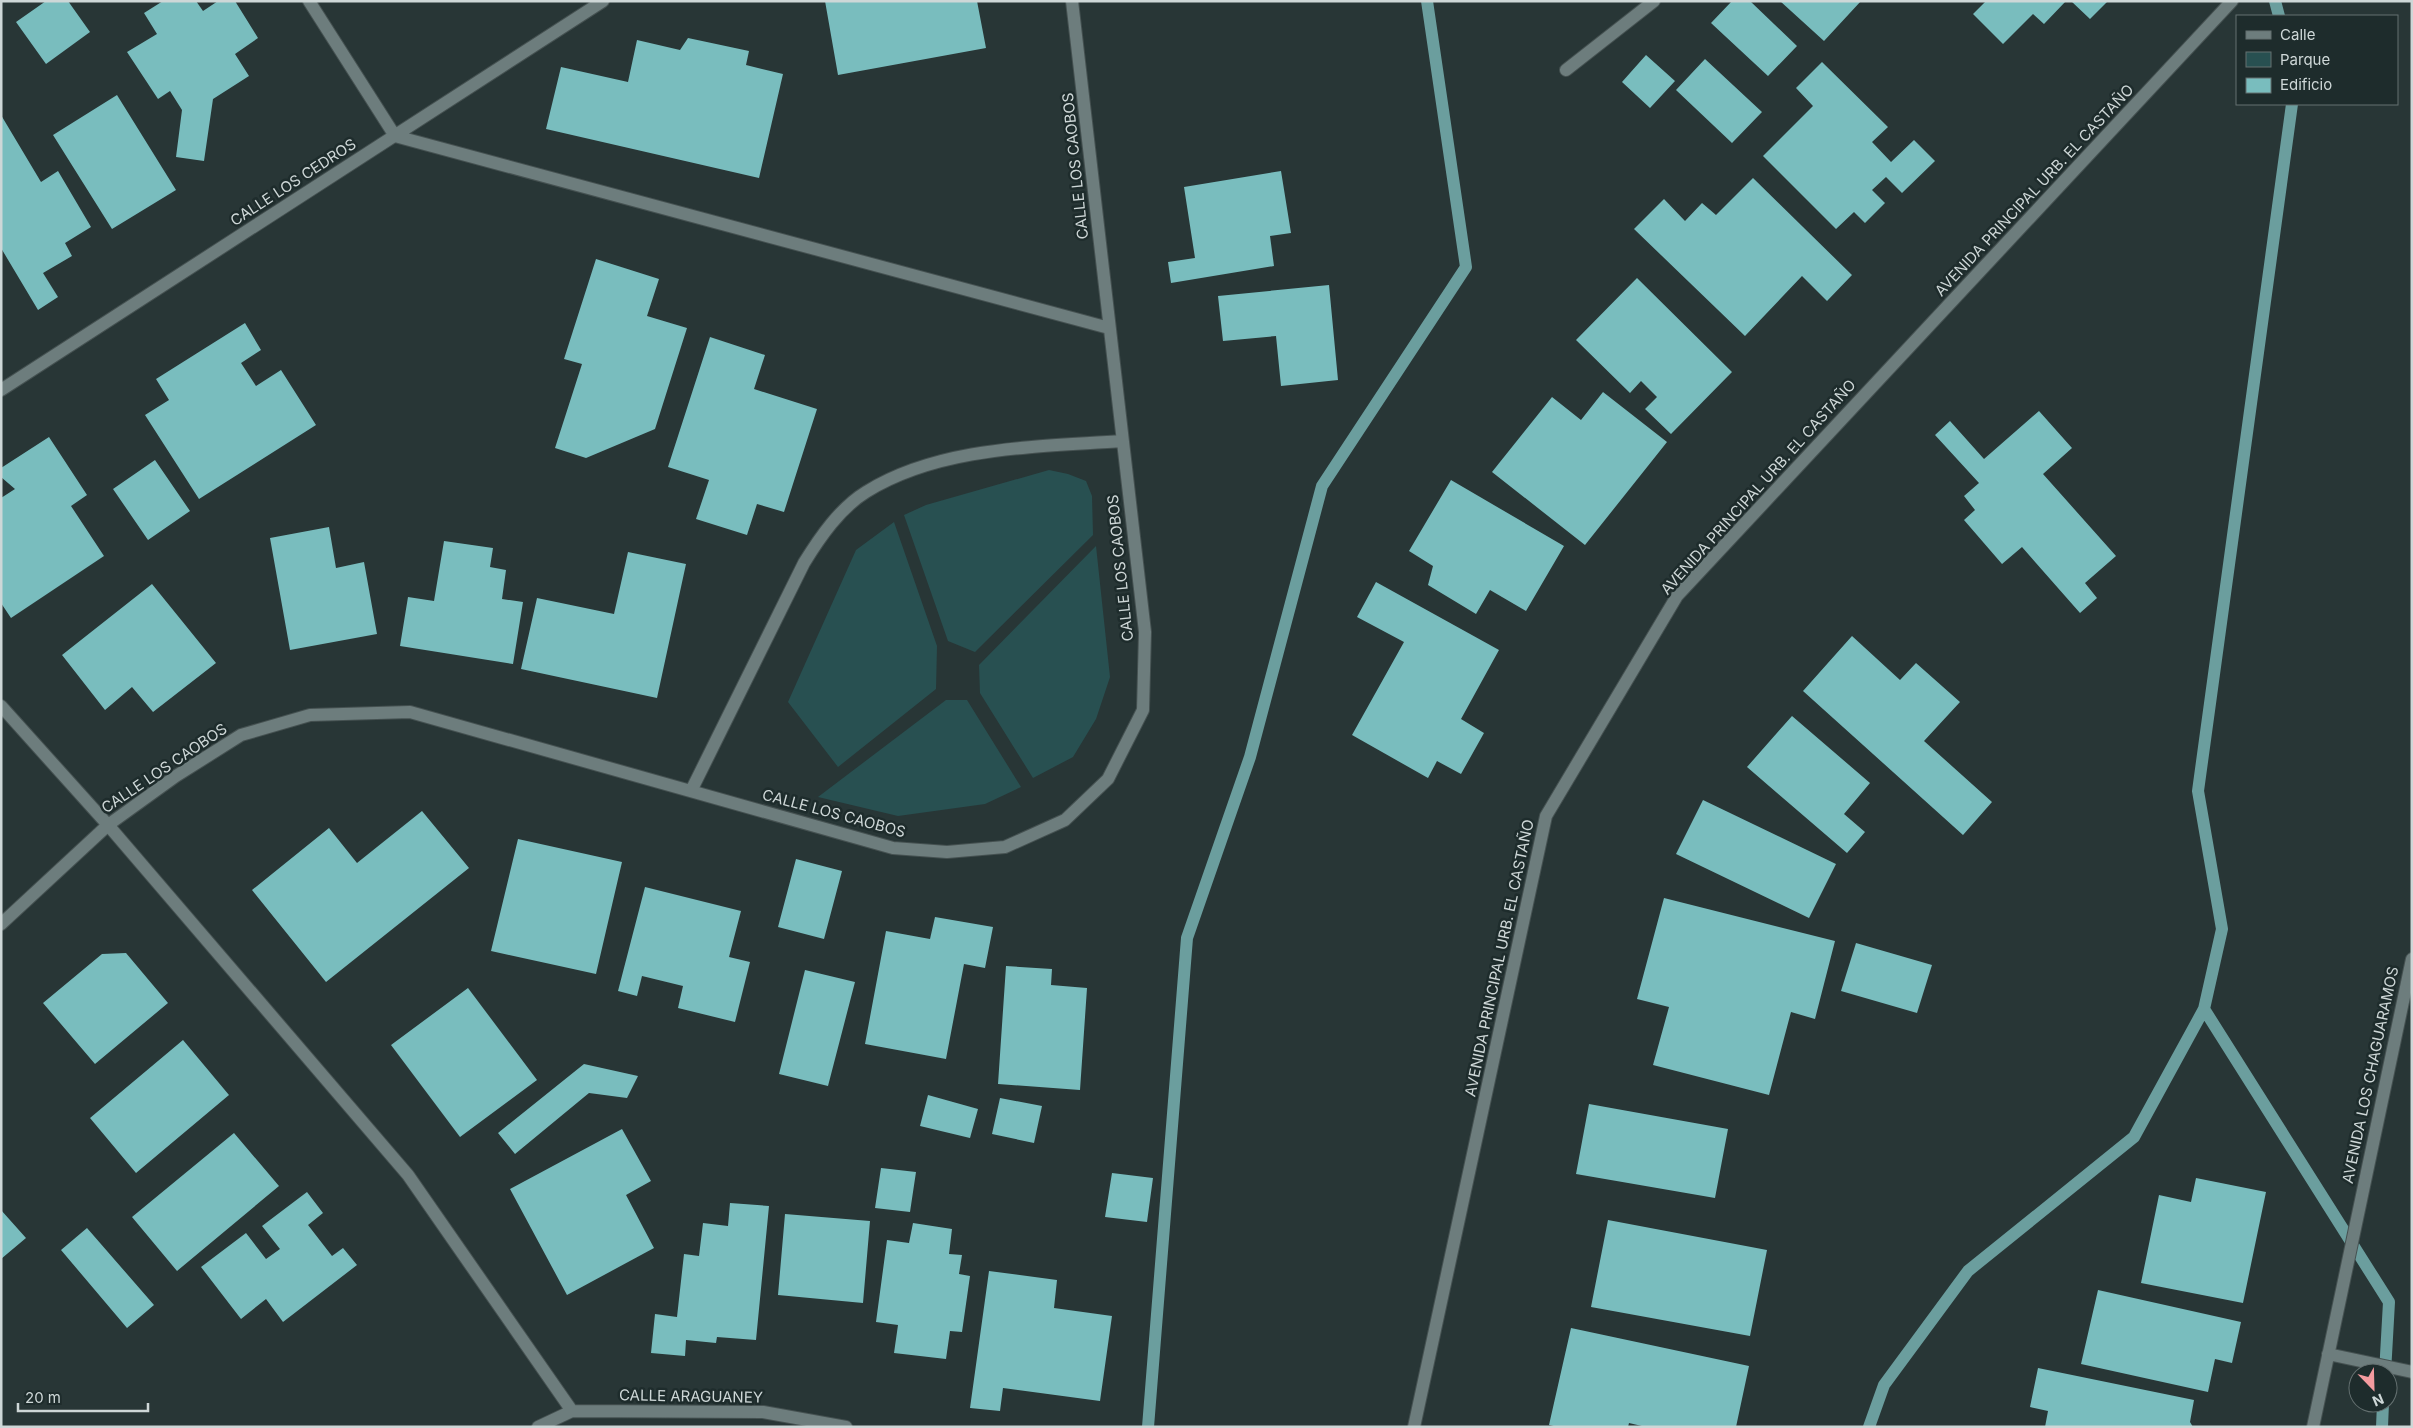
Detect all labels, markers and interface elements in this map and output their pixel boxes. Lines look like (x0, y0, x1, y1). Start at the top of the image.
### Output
legend (2236, 15, 2398, 105)
text: Calle (2280, 25, 2315, 44)
text: Parque (2280, 50, 2330, 69)
text: Edificio (2280, 75, 2332, 94)
street label: AVENIDA PRINCIPAL URB. EL CASTAÑO (1931, 80, 2137, 300)
street label: CALLE LOS CAOBOS (1058, 92, 1092, 240)
street label: CALLE LOS CEDROS (227, 134, 359, 230)
street label: AVENIDA PRINCIPAL URB. EL CASTAÑO (1656, 375, 1860, 599)
street label: CALLE LOS CAOBOS (1103, 494, 1137, 642)
street label: CALLE LOS CAOBOS (98, 719, 230, 817)
street label: CALLE LOS CAOBOS (760, 785, 908, 841)
street label: AVENIDA PRINCIPAL URB. EL CASTAÑO (1460, 818, 1538, 1098)
street label: AVENIDA LOS CHAGUARAMOS (2338, 965, 2402, 1185)
north arrow (2348, 1363, 2398, 1413)
scale bar (18, 1380, 148, 1412)
street label: CALLE ARAGUANEY (619, 1385, 763, 1407)
text: 20 m (25, 1388, 61, 1407)
text: N (2370, 1391, 2387, 1410)

